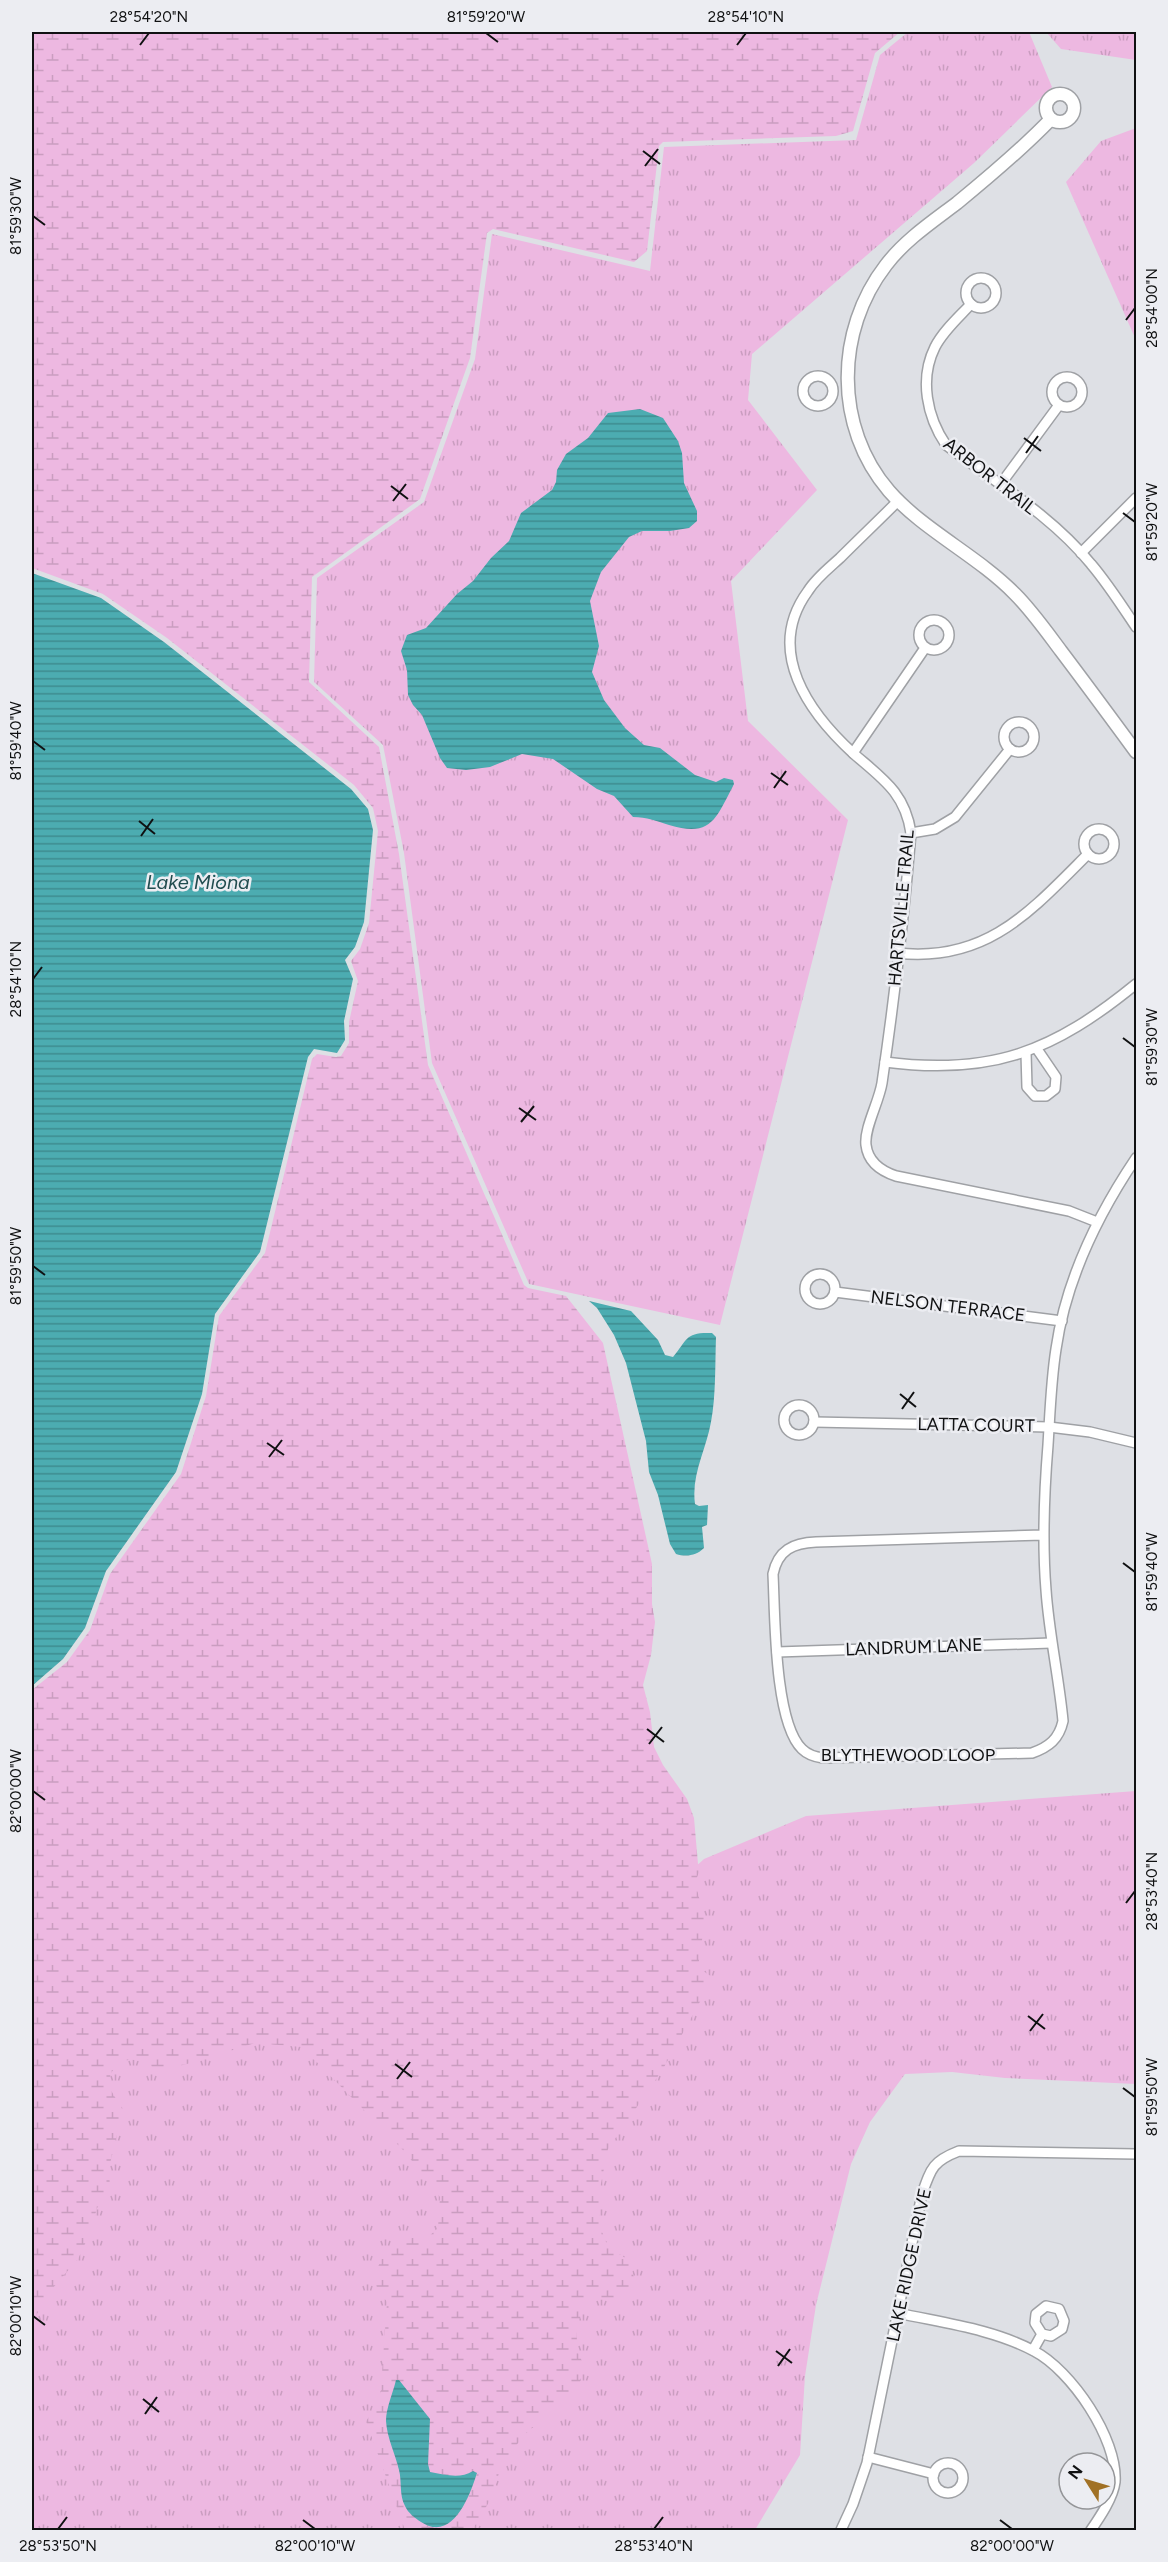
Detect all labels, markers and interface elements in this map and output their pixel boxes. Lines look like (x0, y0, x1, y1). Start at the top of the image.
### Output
text: 28°54'20"N (110, 8, 188, 26)
text: 81°59'20"W (447, 8, 526, 26)
text: 28°54'10"N (708, 8, 784, 26)
text: 81°59'30"W (7, 176, 25, 255)
text: 28°54'00"N (1143, 268, 1161, 348)
street label: ARBOR TRAIL (939, 433, 1041, 519)
text: 81°59'20"W (1143, 482, 1161, 561)
text: 81°59'40"W (7, 701, 25, 781)
street label: HARTSVILLE TRAIL (883, 828, 919, 987)
water label: Lake Miona (146, 870, 250, 894)
text: 28°54'10"N (7, 941, 25, 1017)
text: 81°59'30"W (1143, 1007, 1161, 1086)
text: 81°59'50"W (7, 1226, 25, 1305)
street label: NELSON TERRACE (869, 1286, 1027, 1326)
street label: LATTA COURT (917, 1413, 1035, 1437)
text: 81°59'40"W (1143, 1532, 1161, 1612)
street label: LANDRUM LANE (845, 1634, 983, 1660)
street label: BLYTHEWOOD LOOP (821, 1744, 995, 1766)
text: 82°00'00"W (7, 1749, 25, 1833)
text: 28°53'40"N (1143, 1852, 1161, 1930)
text: 81°59'50"W (1143, 2057, 1161, 2136)
street label: LAKE RIDGE DRIVE (882, 2186, 936, 2344)
text: 82°00'10"W (7, 2275, 25, 2356)
north arrow (1057, 2451, 1117, 2511)
text: N (1064, 2462, 1087, 2483)
text: 28°53'50"N (19, 2537, 97, 2555)
text: 82°00'10"W (275, 2537, 356, 2555)
text: 28°53'40"N (615, 2537, 693, 2555)
text: 82°00'00"W (970, 2537, 1054, 2555)

